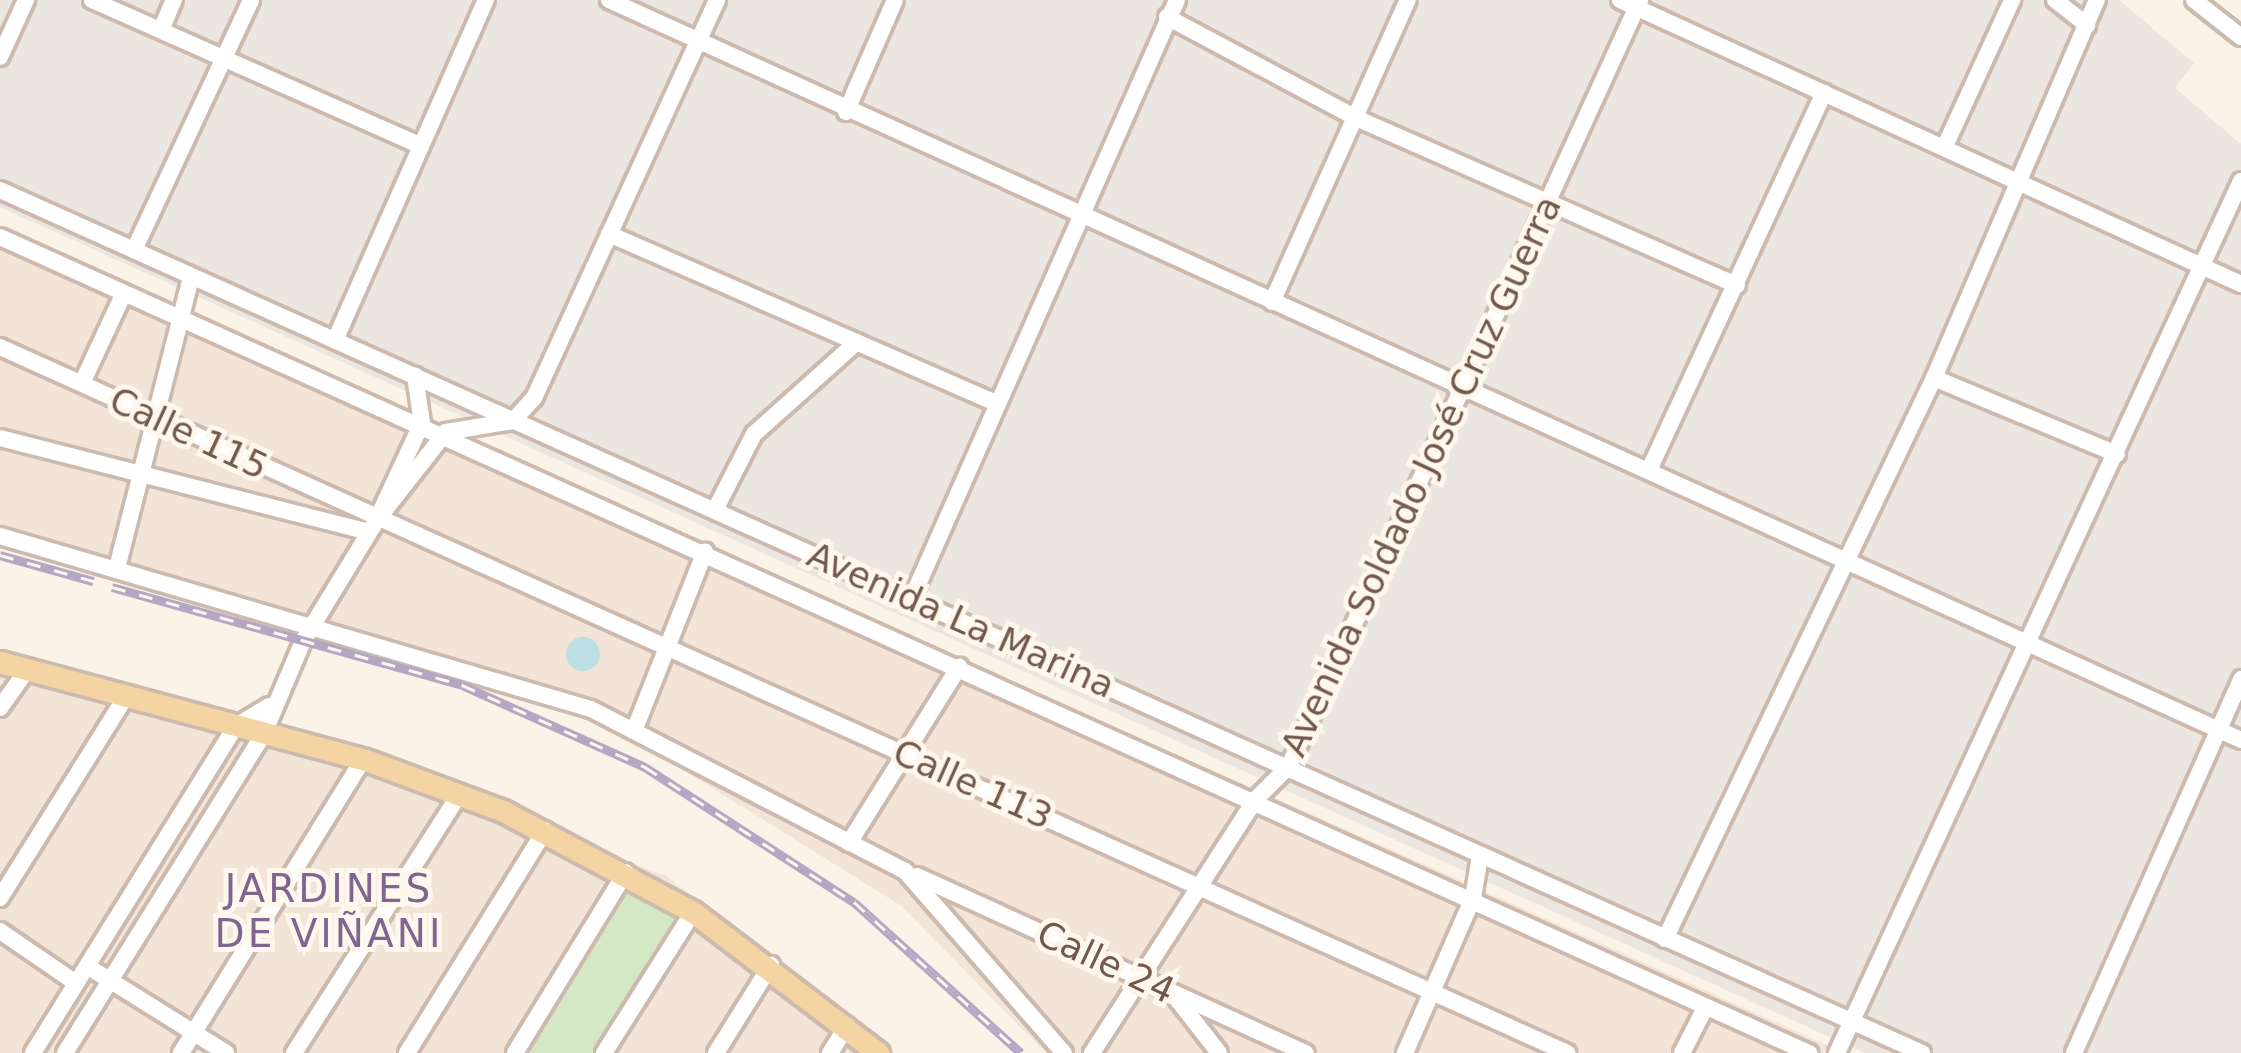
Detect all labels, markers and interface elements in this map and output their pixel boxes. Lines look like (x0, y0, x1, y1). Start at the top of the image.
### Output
street label: Avenida Soldado José Cruz Guerra (1272, 189, 1570, 763)
street label: Calle 115 (103, 378, 275, 488)
street label: Avenida La Marina (801, 533, 1121, 707)
street label: Calle 113 (887, 730, 1059, 838)
district label: JARDINES DE VIÑANI (215, 867, 443, 958)
street label: Calle 24 (1030, 911, 1182, 1013)

